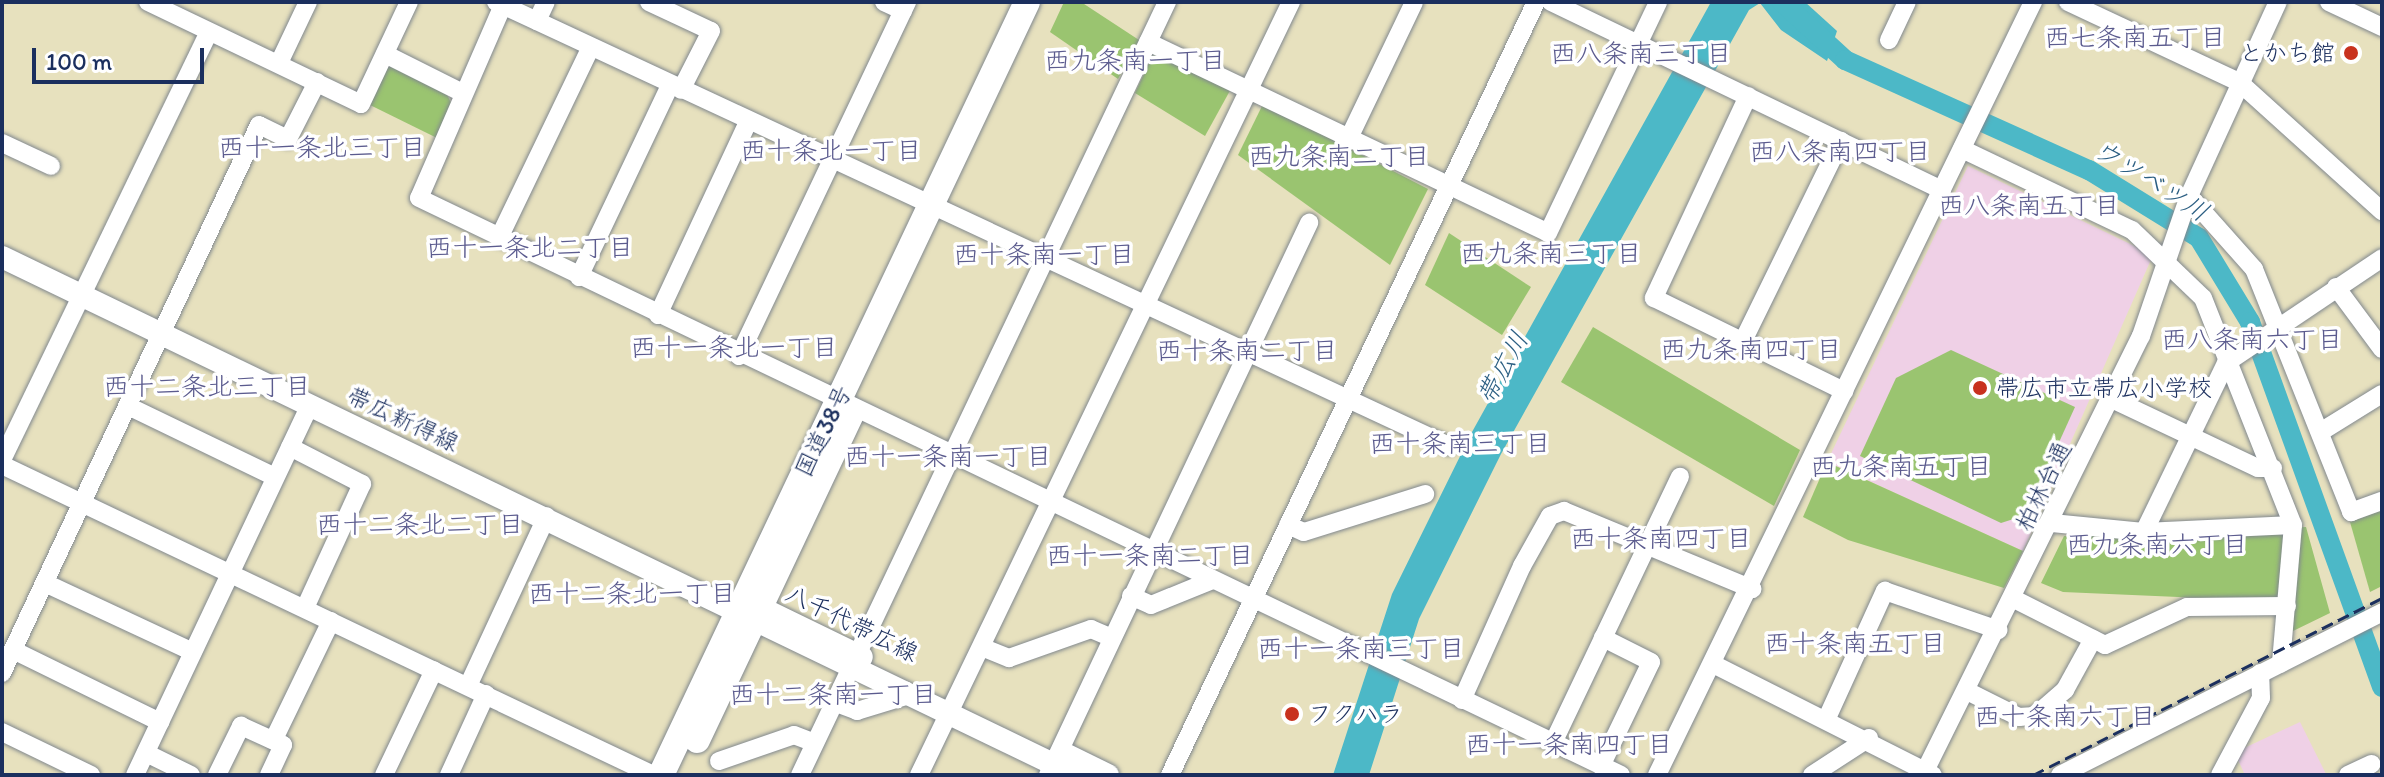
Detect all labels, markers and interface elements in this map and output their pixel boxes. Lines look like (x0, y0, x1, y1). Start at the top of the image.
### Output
district label: 西七条南五丁目 (2044, 22, 2226, 54)
scale bar (36, 32, 208, 82)
district label: 西八条南三丁目 (1550, 38, 1732, 70)
place label: とかち館 (2239, 39, 2335, 67)
marker: とかち館 (2342, 44, 2360, 62)
district label: 西九条南一丁目 (1044, 45, 1226, 77)
text: 100 m (46, 47, 112, 76)
district label: 西十一条北三丁目 (218, 132, 426, 164)
water label: ウツベツ川 (2088, 133, 2214, 229)
district label: 西十条北一丁目 (740, 135, 922, 167)
district label: 西八条南四丁目 (1749, 136, 1931, 168)
district label: 西九条南二丁目 (1248, 141, 1430, 173)
district label: 西八条南五丁目 (1938, 190, 2120, 222)
district label: 西十一条北二丁目 (426, 232, 634, 264)
district label: 西九条南三丁目 (1460, 238, 1642, 270)
district label: 西十条南一丁目 (953, 239, 1135, 271)
district label: 西八条南六丁目 (2161, 324, 2343, 356)
water label: 帯広川 (1470, 326, 1536, 410)
district label: 西十一条北一丁目 (630, 332, 838, 364)
district label: 西九条南四丁目 (1660, 334, 1842, 366)
district label: 西十条南二丁目 (1156, 335, 1338, 367)
district label: 西十二条北三丁目 (103, 371, 311, 403)
place label: 帯広市立帯広小学校 (1996, 374, 2212, 402)
marker: 帯広市立帯広小学校 (1971, 379, 1989, 397)
street label: 帯広新得線 (343, 381, 463, 457)
street label: 国道38号 (789, 381, 857, 481)
district label: 西十条南三丁目 (1369, 428, 1551, 460)
street label: 柏林台通 (2009, 437, 2077, 535)
district label: 西十一条南一丁目 (844, 441, 1052, 473)
district label: 西九条南五丁目 (1810, 451, 1992, 483)
district label: 西十二条北二丁目 (316, 509, 524, 541)
district label: 西十条南四丁目 (1570, 523, 1752, 555)
district label: 西九条南六丁目 (2066, 529, 2248, 561)
district label: 西十一条南二丁目 (1046, 540, 1254, 572)
district label: 西十二条北一丁目 (528, 578, 736, 610)
street label: 八千代帯広線 (781, 578, 923, 668)
district label: 西十条南五丁目 (1764, 628, 1946, 660)
district label: 西十一条南三丁目 (1257, 633, 1465, 665)
district label: 西十二条南一丁目 (729, 679, 937, 711)
place label: フクハラ (1308, 700, 1404, 728)
district label: 西十条南六丁目 (1974, 701, 2156, 733)
marker: フクハラ (1283, 705, 1301, 723)
district label: 西十一条南四丁目 (1465, 729, 1673, 761)

